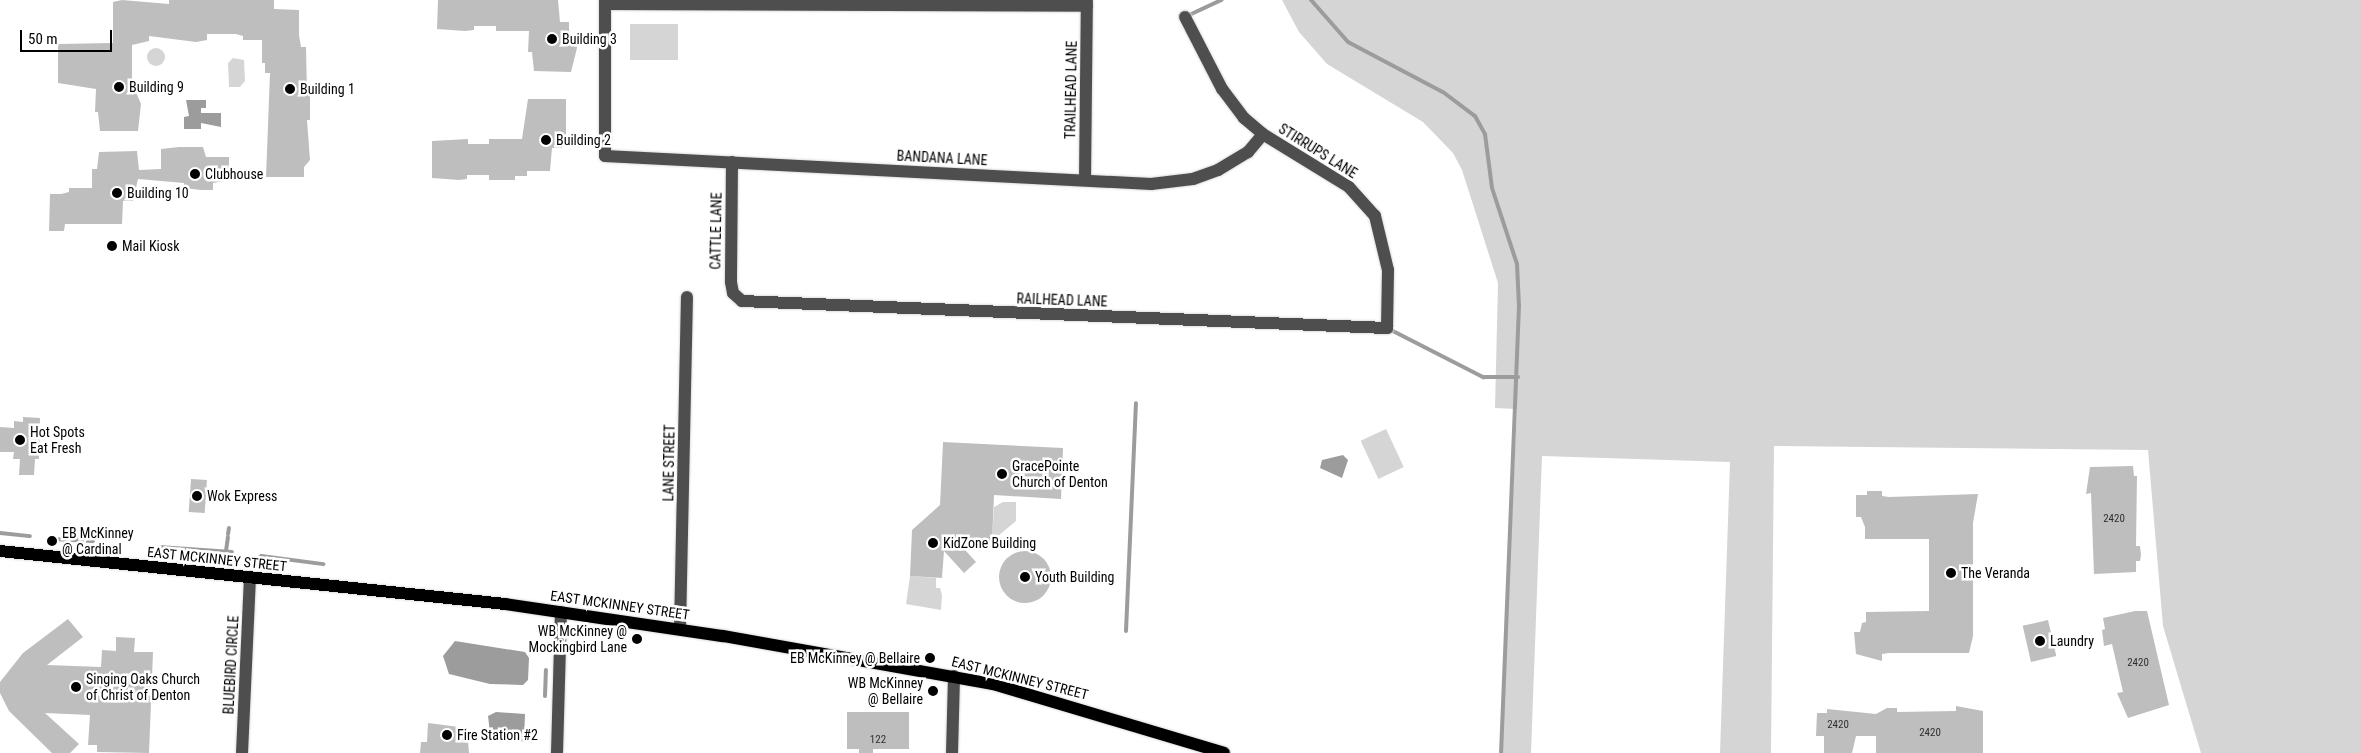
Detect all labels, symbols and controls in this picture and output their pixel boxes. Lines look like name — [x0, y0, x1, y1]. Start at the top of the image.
scale bar — [22, 20, 115, 52]
text: 50 m — [28, 30, 58, 48]
place label: Building 3 — [562, 31, 617, 47]
marker: Building 3 — [546, 33, 558, 45]
street label: TRAILHEAD LANE — [1062, 41, 1080, 139]
place label: Building 9 — [129, 79, 184, 95]
marker: Building 9 — [113, 81, 125, 93]
place label: Building 1 — [300, 81, 355, 97]
marker: Building 1 — [284, 83, 296, 95]
street label: STIRRUPS LANE — [1276, 120, 1360, 182]
place label: Building 2 — [556, 132, 611, 148]
marker: Building 2 — [540, 134, 552, 146]
street label: BANDANA LANE — [896, 147, 988, 169]
place label: Clubhouse — [205, 166, 263, 182]
marker: Clubhouse — [189, 168, 201, 180]
place label: Building 10 — [127, 185, 189, 201]
marker: Building 10 — [111, 187, 123, 199]
street label: CATTLE LANE — [707, 192, 725, 270]
place label: Mail Kiosk — [122, 238, 179, 254]
marker: Mail Kiosk — [106, 240, 118, 252]
street label: RAILHEAD LANE — [1016, 290, 1108, 310]
place label: Hot Spots Eat Fresh — [30, 424, 85, 457]
street label: LANE STREET — [660, 424, 678, 502]
marker: Hot Spots Eat Fresh — [14, 434, 26, 446]
place label: GracePointe Church of Denton — [1012, 458, 1108, 491]
marker: GracePointe Church of Denton — [996, 468, 1008, 480]
place label: Wok Express — [207, 488, 277, 504]
marker: Wok Express — [191, 490, 203, 502]
house number: 2420 — [2103, 512, 2125, 526]
place label: EB McKinney @ Cardinal — [62, 525, 134, 558]
marker: EB McKinney @ Cardinal — [46, 535, 58, 547]
place label: KidZone Building — [943, 535, 1036, 551]
marker: KidZone Building — [927, 537, 939, 549]
street label: EAST MCKINNEY STREET — [146, 543, 288, 575]
place label: The Veranda — [1961, 565, 2030, 581]
marker: The Veranda — [1945, 567, 1957, 579]
place label: Youth Building — [1035, 569, 1114, 585]
marker: Youth Building — [1019, 571, 1031, 583]
street label: EAST MCKINNEY STREET — [549, 587, 691, 623]
street label: BLUEBIRD CIRCLE — [220, 615, 242, 715]
place label: WB McKinney @ Mockingbird Lane — [529, 623, 627, 656]
marker: WB McKinney @ Mockingbird Lane — [631, 633, 643, 645]
place label: Laundry — [2050, 633, 2094, 649]
marker: Laundry — [2034, 635, 2046, 647]
place label: EB McKinney @ Bellaire — [790, 650, 920, 666]
marker: EB McKinney @ Bellaire — [924, 652, 936, 664]
street label: EAST MCKINNEY STREET — [950, 653, 1090, 703]
house number: 2420 — [2127, 656, 2149, 670]
place label: Singing Oaks Church of Christ of Denton — [86, 671, 200, 704]
place label: WB McKinney @ Bellaire — [848, 675, 923, 708]
marker: Singing Oaks Church of Christ of Denton — [70, 681, 82, 693]
marker: WB McKinney @ Bellaire — [927, 685, 939, 697]
house number: 2420 — [1827, 718, 1849, 732]
house number: 2420 — [1919, 726, 1941, 740]
place label: Fire Station #2 — [457, 727, 538, 743]
marker: Fire Station #2 — [441, 729, 453, 741]
house number: 122 — [870, 733, 886, 747]

